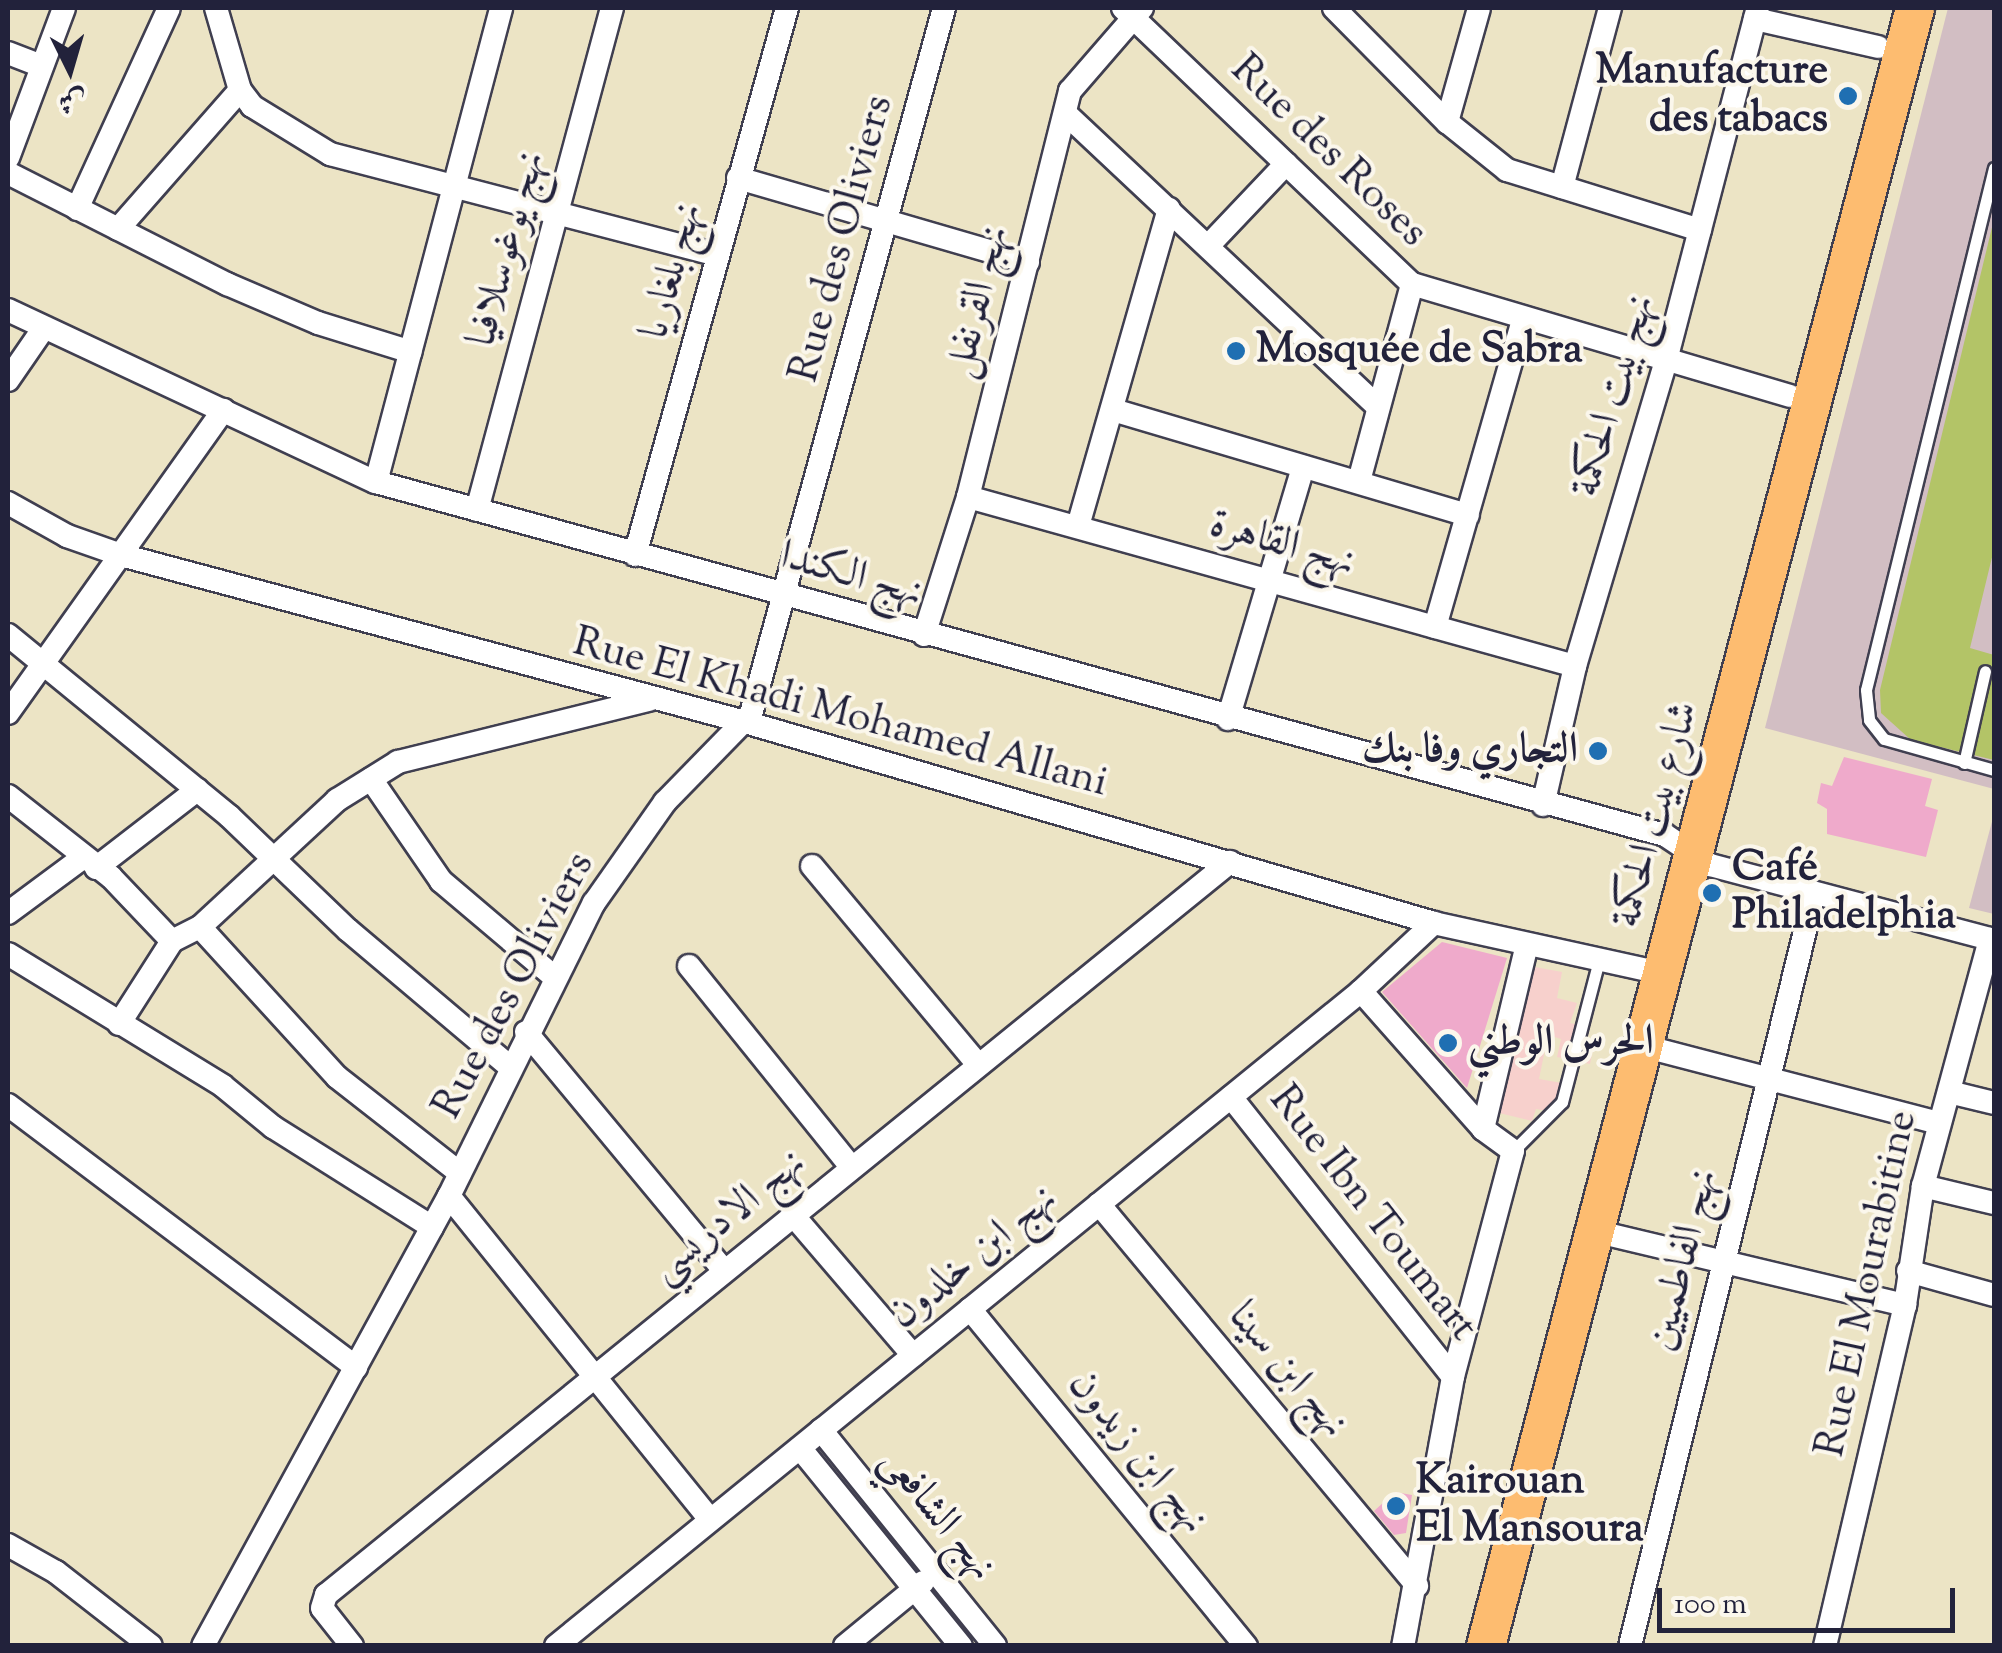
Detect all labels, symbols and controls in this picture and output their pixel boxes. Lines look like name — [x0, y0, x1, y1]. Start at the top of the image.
north arrow — [20, 20, 120, 120]
street label: Rue des Roses — [1219, 45, 1437, 259]
place label: Manufacture des tabacs — [1596, 47, 1828, 146]
text: ش — [57, 79, 88, 121]
marker: Manufacture des tabacs — [1837, 85, 1859, 107]
street label: Rue des Oliviers — [781, 90, 905, 388]
street label: نهج يوغوسلافيا — [458, 146, 558, 352]
street label: نهج بلغاريا — [631, 197, 715, 345]
street label: نهج القرنفل — [936, 220, 1022, 384]
street label: نهج بيت الحكمة — [1562, 289, 1668, 503]
place label: Mosquée de Sabra — [1256, 326, 1583, 376]
marker: Mosquée de Sabra — [1225, 340, 1247, 362]
street label: نهج القاهرة — [1203, 500, 1361, 590]
street label: نهج الكندا — [774, 532, 928, 620]
street label: Rue El Khadi Mohamed Allani — [567, 618, 1113, 810]
street label: شارع بيت الحكمة — [1603, 696, 1711, 934]
place label: التجاري وفا بنك — [1362, 726, 1578, 776]
marker: التجاري وفا بنك — [1587, 740, 1609, 762]
street label: Rue des Oliviers — [424, 844, 606, 1128]
place label: Café Philadelphia — [1732, 844, 1956, 942]
marker: Café Philadelphia — [1701, 882, 1723, 904]
place label: الحرس الوطني — [1468, 1018, 1654, 1068]
marker: الحرس الوطني — [1437, 1032, 1459, 1054]
street label: Rue Ibn Toumart — [1257, 1077, 1487, 1351]
street label: Rue El Mourabitine — [1807, 1106, 1929, 1462]
street label: نهج الادريسي — [641, 1139, 817, 1295]
street label: نهج الفاطميين — [1637, 1164, 1731, 1356]
street label: نهج ابن خلدون — [880, 1175, 1068, 1341]
street label: نهج ابن سينا — [1216, 1293, 1358, 1449]
street label: نهج ابن زيدون — [1056, 1361, 1218, 1545]
street label: نهج الشافعي — [868, 1438, 1006, 1592]
place label: Kairouan El Mansoura — [1416, 1457, 1644, 1555]
marker: Kairouan El Mansoura — [1385, 1495, 1407, 1517]
scale bar — [1662, 1568, 1960, 1630]
text: 100 m — [1674, 1584, 1747, 1627]

